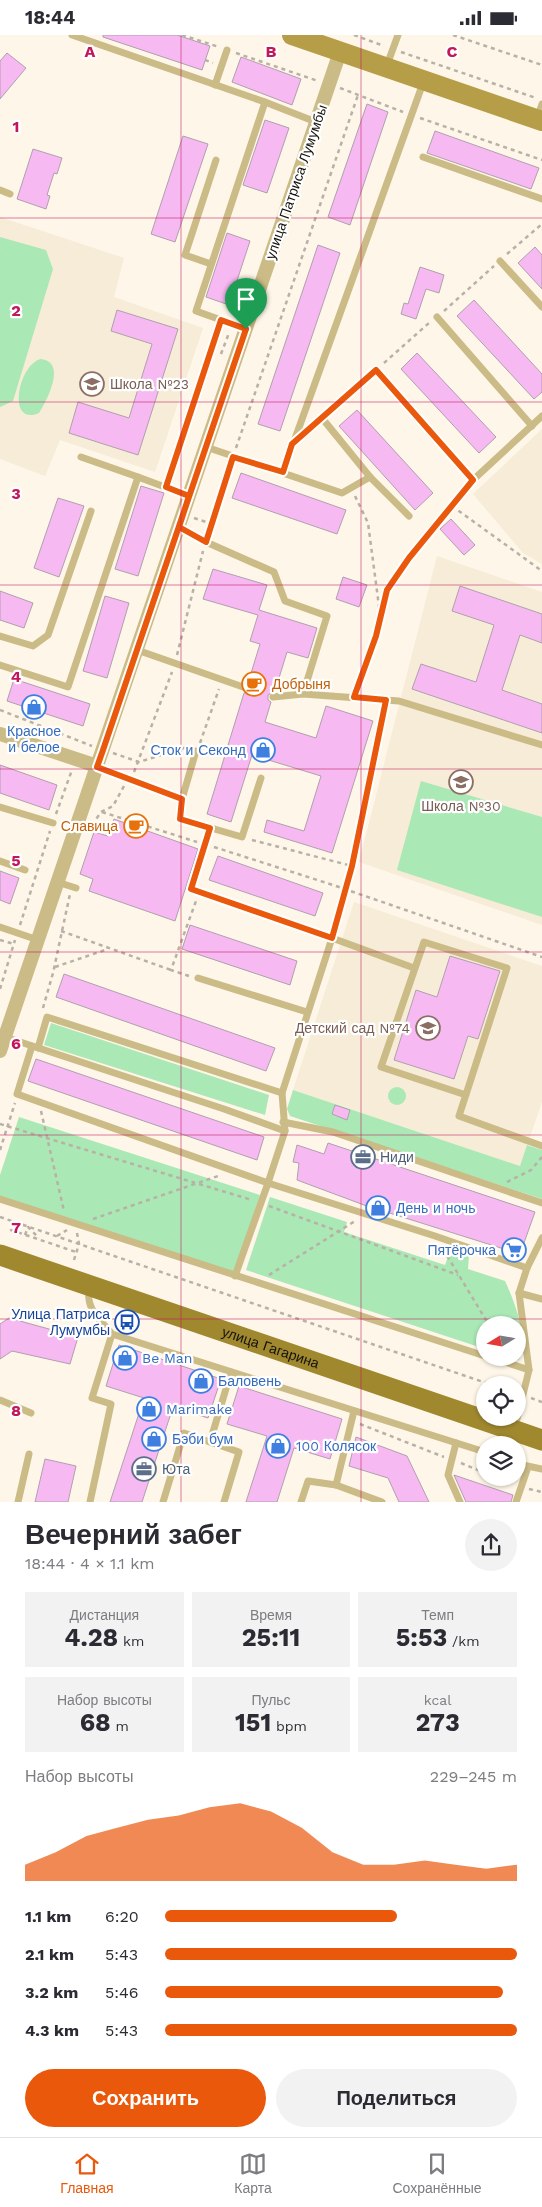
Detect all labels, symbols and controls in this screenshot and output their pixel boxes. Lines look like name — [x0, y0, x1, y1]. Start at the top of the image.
text: 18:44 — [25, 6, 75, 29]
text: A — [85, 42, 96, 61]
text: B — [266, 42, 277, 61]
text: C — [447, 42, 458, 61]
street label: улица Патриса Лумумбы — [262, 102, 330, 262]
text: 1 — [13, 117, 19, 136]
pin — [225, 278, 267, 329]
icon: arrive — [232, 285, 260, 313]
text: 2 — [11, 301, 21, 320]
school or university icon: Школа №23 — [79, 371, 105, 397]
place label: Школа №23 — [110, 376, 189, 392]
text: 3 — [11, 484, 21, 503]
text: 4 — [11, 667, 21, 686]
cafe icon: Добрыня — [241, 671, 267, 697]
place label: Добрыня — [272, 676, 331, 692]
shop icon: Красное и белое — [21, 694, 47, 720]
place label: Красное и белое — [7, 723, 61, 755]
shop icon: Сток и Секонд — [250, 737, 276, 763]
place label: Сток и Секонд — [150, 742, 246, 758]
school or university icon: Школа №30 — [448, 769, 474, 795]
place label: Школа №30 — [421, 798, 501, 814]
cafe icon: Славица — [123, 813, 149, 839]
place label: Славица — [61, 818, 118, 834]
text: 5 — [11, 851, 21, 870]
school or university icon: Детский сад №74 — [415, 1015, 441, 1041]
place label: Детский сад №74 — [295, 1020, 410, 1036]
text: 6 — [11, 1034, 21, 1053]
office icon: Ниди — [350, 1144, 376, 1170]
place label: Ниди — [380, 1149, 414, 1165]
shop icon: День и ночь — [365, 1195, 391, 1221]
place label: День и ночь — [396, 1200, 475, 1216]
text: 7 — [11, 1218, 21, 1237]
supermarket icon: Пятёрочка — [501, 1237, 527, 1263]
place label: Пятёрочка — [427, 1242, 496, 1258]
place label: Улица Патриса Лумумбы — [11, 1306, 110, 1338]
bus stop icon: Улица Патриса Лумумбы — [114, 1309, 140, 1335]
north arrow — [476, 1316, 526, 1366]
map controls — [476, 1316, 526, 1486]
street label: улица Гагарина — [220, 1323, 322, 1371]
shop icon: Be Man — [112, 1345, 138, 1371]
place label: Be Man — [142, 1350, 192, 1366]
shop icon: Баловень — [188, 1368, 214, 1394]
place label: Баловень — [218, 1373, 281, 1389]
button: locate — [476, 1376, 526, 1426]
shop icon: Marimake — [136, 1396, 162, 1422]
text: 8 — [11, 1401, 21, 1420]
place label: Marimake — [166, 1401, 232, 1417]
shop icon: Бэби бум — [141, 1426, 167, 1452]
place label: Бэби бум — [172, 1431, 233, 1447]
shop icon: 100 Колясок — [265, 1433, 291, 1459]
button: layers — [476, 1436, 526, 1486]
place label: 100 Колясок — [296, 1438, 377, 1454]
office icon: Юта — [131, 1456, 157, 1482]
place label: Юта — [162, 1461, 190, 1477]
text: Вечерний забег — [25, 1518, 242, 1551]
button: share — [465, 1519, 517, 1571]
text: 18:44 · 4 × 1.1 km — [25, 1554, 155, 1573]
text: Дистанция — [70, 1607, 139, 1623]
text: Время — [250, 1607, 292, 1623]
text: Темп — [421, 1607, 454, 1623]
text: 4.28 — [64, 1623, 118, 1652]
text: 25:11 — [242, 1623, 300, 1652]
text: 5:53 — [396, 1623, 447, 1652]
text: km — [118, 1633, 144, 1649]
text: /km — [447, 1633, 480, 1649]
text: Набор высоты — [57, 1692, 152, 1708]
text: Пульс — [251, 1692, 291, 1708]
text: kcal — [424, 1692, 452, 1708]
text: 68 — [80, 1708, 111, 1737]
text: 151 — [235, 1708, 271, 1737]
text: 273 — [415, 1708, 460, 1737]
text: m — [111, 1718, 129, 1734]
text: bpm — [271, 1718, 307, 1734]
text: Набор высоты — [25, 1767, 133, 1786]
text: 229–245 m — [430, 1767, 517, 1786]
text: 1.1 km — [25, 1907, 71, 1926]
text: 6:20 — [105, 1907, 139, 1926]
text: 2.1 km — [25, 1945, 74, 1964]
text: 5:43 — [105, 1945, 138, 1964]
text: 3.2 km — [25, 1983, 78, 2002]
text: 5:46 — [105, 1983, 139, 2002]
text: 4.3 km — [25, 2021, 79, 2040]
text: 5:43 — [105, 2021, 138, 2040]
button: Сохранить — [25, 2069, 266, 2127]
button: Поделиться — [276, 2069, 517, 2127]
tab: Главная — [60, 2150, 114, 2196]
tab: Карта — [234, 2150, 272, 2196]
tab: Сохранённые — [392, 2150, 482, 2196]

